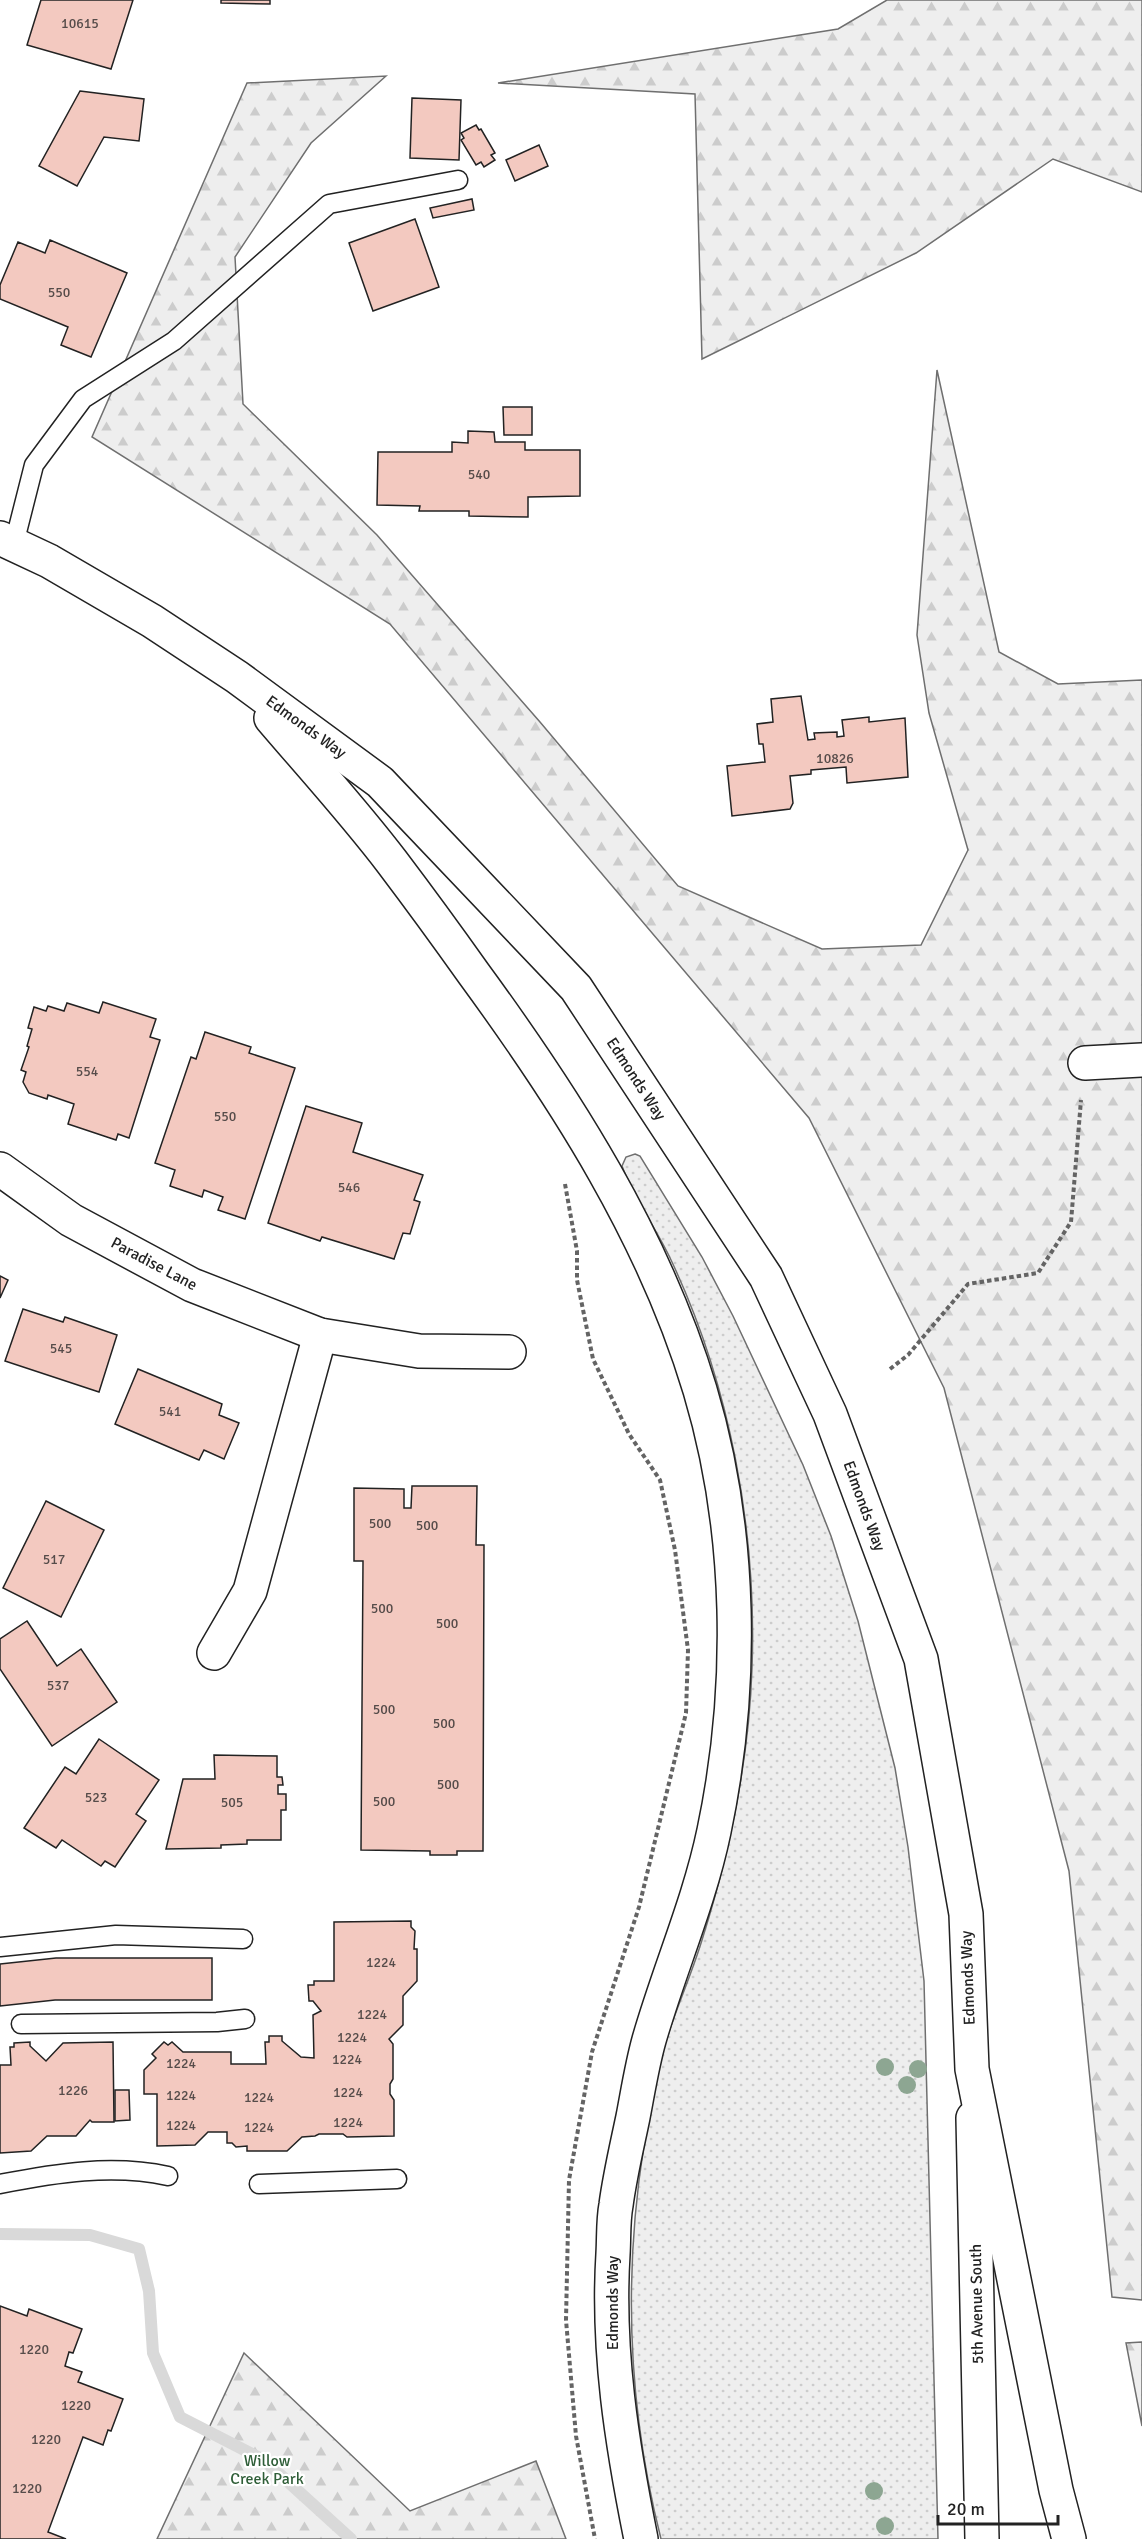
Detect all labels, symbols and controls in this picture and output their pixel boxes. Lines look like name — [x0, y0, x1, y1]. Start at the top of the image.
house number: 10615 — [61, 15, 99, 32]
house number: 550 — [48, 284, 70, 301]
house number: 540 — [468, 466, 490, 483]
street label: Edmonds Way — [262, 691, 351, 763]
house number: 10826 — [816, 750, 854, 767]
street label: Edmonds Way — [602, 1034, 670, 1125]
house number: 554 — [76, 1063, 99, 1080]
house number: 550 — [214, 1108, 236, 1125]
house number: 546 — [338, 1179, 360, 1196]
street label: Paradise Lane — [107, 1233, 201, 1295]
house number: 545 — [50, 1340, 72, 1357]
house number: 541 — [159, 1403, 181, 1420]
street label: Edmonds Way — [838, 1458, 890, 1554]
house number: 500 — [369, 1515, 391, 1532]
house number: 500 — [416, 1517, 438, 1534]
house number: 517 — [43, 1551, 65, 1568]
house number: 500 — [371, 1600, 393, 1617]
house number: 500 — [436, 1615, 458, 1632]
house number: 537 — [47, 1677, 69, 1694]
house number: 500 — [373, 1701, 395, 1718]
house number: 500 — [433, 1715, 455, 1732]
house number: 500 — [437, 1776, 459, 1793]
house number: 523 — [85, 1789, 107, 1806]
house number: 500 — [373, 1793, 395, 1810]
house number: 505 — [221, 1794, 243, 1811]
street label: Edmonds Way — [956, 1930, 980, 2026]
house number: 1224 — [366, 1954, 397, 1971]
house number: 1224 — [357, 2006, 388, 2023]
house number: 1224 — [337, 2029, 368, 2046]
house number: 1224 — [332, 2051, 363, 2068]
house number: 1224 — [166, 2055, 197, 2072]
house number: 1226 — [58, 2082, 88, 2099]
house number: 1224 — [333, 2084, 364, 2101]
house number: 1224 — [166, 2087, 197, 2104]
house number: 1224 — [244, 2089, 275, 2106]
house number: 1224 — [333, 2114, 364, 2131]
house number: 1224 — [166, 2117, 197, 2134]
house number: 1224 — [244, 2119, 275, 2136]
street label: 5th Avenue South — [966, 2244, 988, 2364]
street label: Edmonds Way — [603, 2255, 623, 2350]
house number: 1220 — [19, 2341, 49, 2358]
house number: 1220 — [61, 2397, 91, 2414]
house number: 1220 — [31, 2431, 61, 2448]
park label: Willow Creek Park — [230, 2451, 304, 2489]
house number: 1220 — [12, 2480, 42, 2497]
scale bar — [938, 2488, 1058, 2526]
text: 20 m — [947, 2498, 985, 2520]

